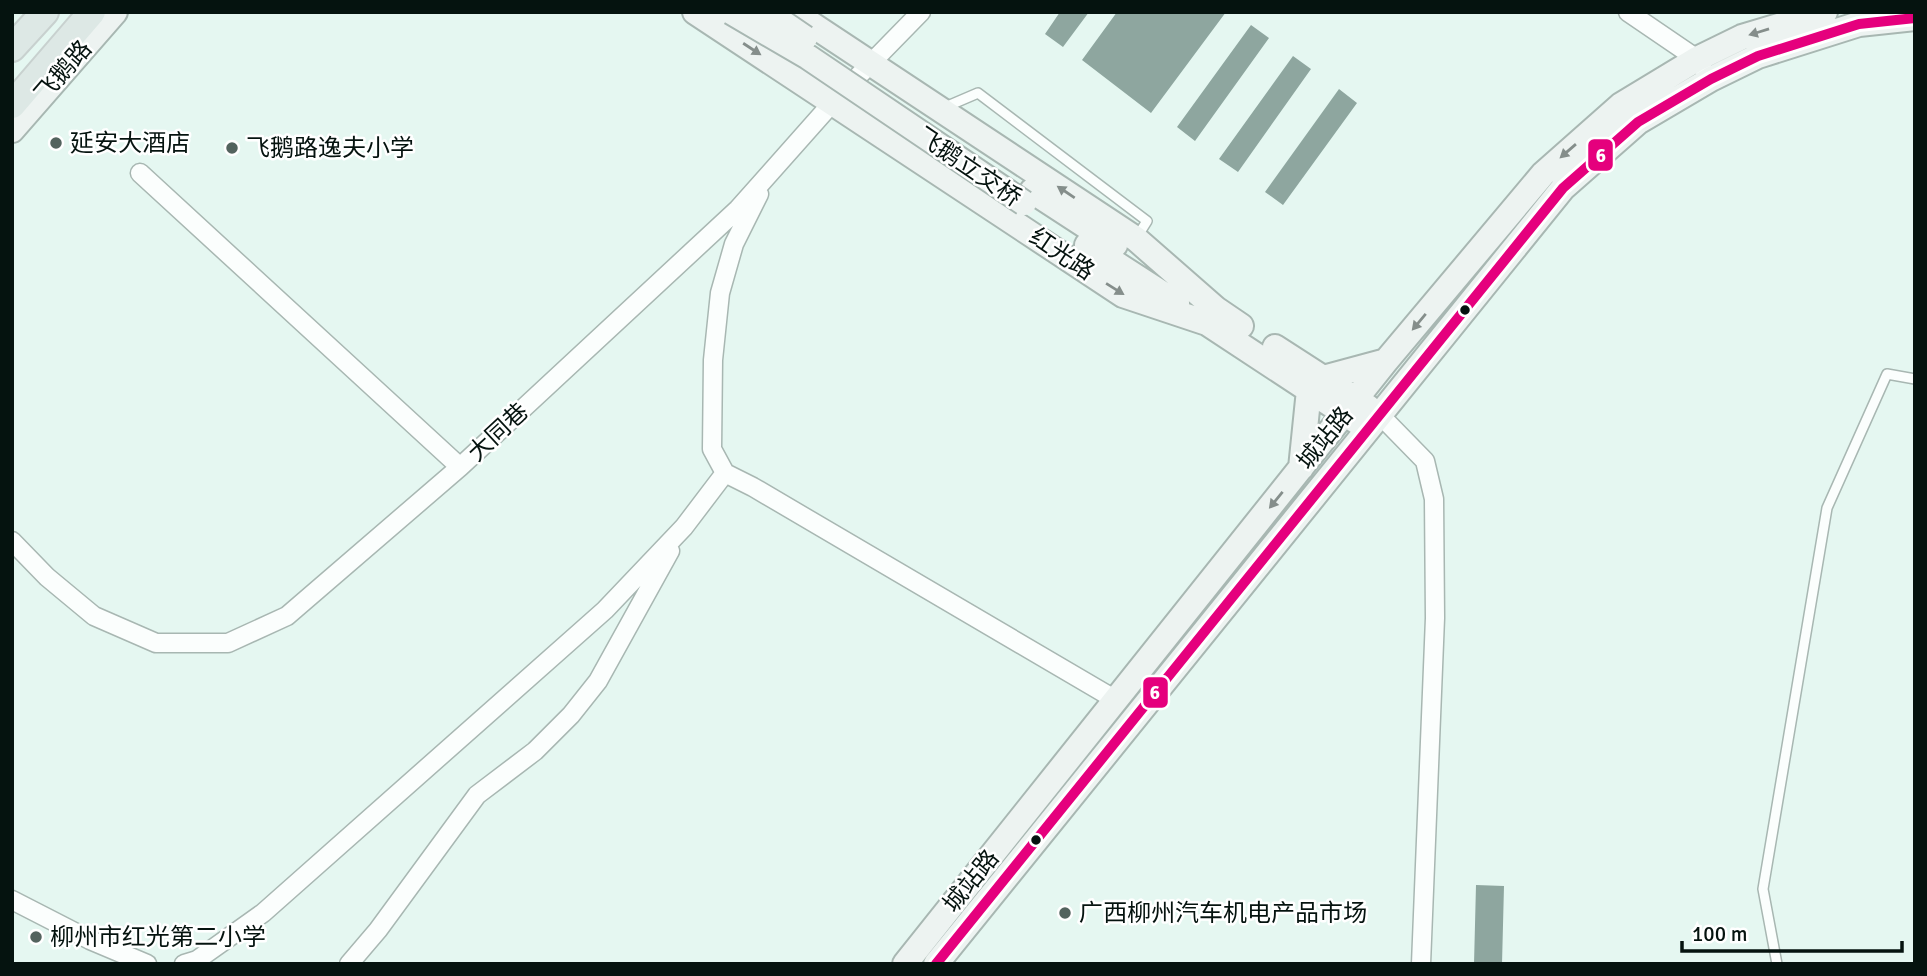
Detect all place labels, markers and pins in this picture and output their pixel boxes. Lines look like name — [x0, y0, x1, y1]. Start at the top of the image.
place label: 延安大酒店 — [70, 128, 190, 158]
place label: 飞鹅路逸夫小学 — [246, 133, 414, 163]
marker: 延安大酒店 — [48, 135, 64, 151]
marker: 飞鹅路逸夫小学 — [224, 140, 240, 156]
unlabelled marker — [1458, 303, 1472, 317]
unlabelled marker — [1029, 833, 1043, 847]
place label: 广西柳州汽车机电产品市场 — [1079, 898, 1367, 928]
marker: 广西柳州汽车机电产品市场 — [1057, 905, 1073, 921]
place label: 柳州市红光第二小学 — [50, 922, 266, 952]
marker: 柳州市红光第二小学 — [28, 929, 44, 945]

